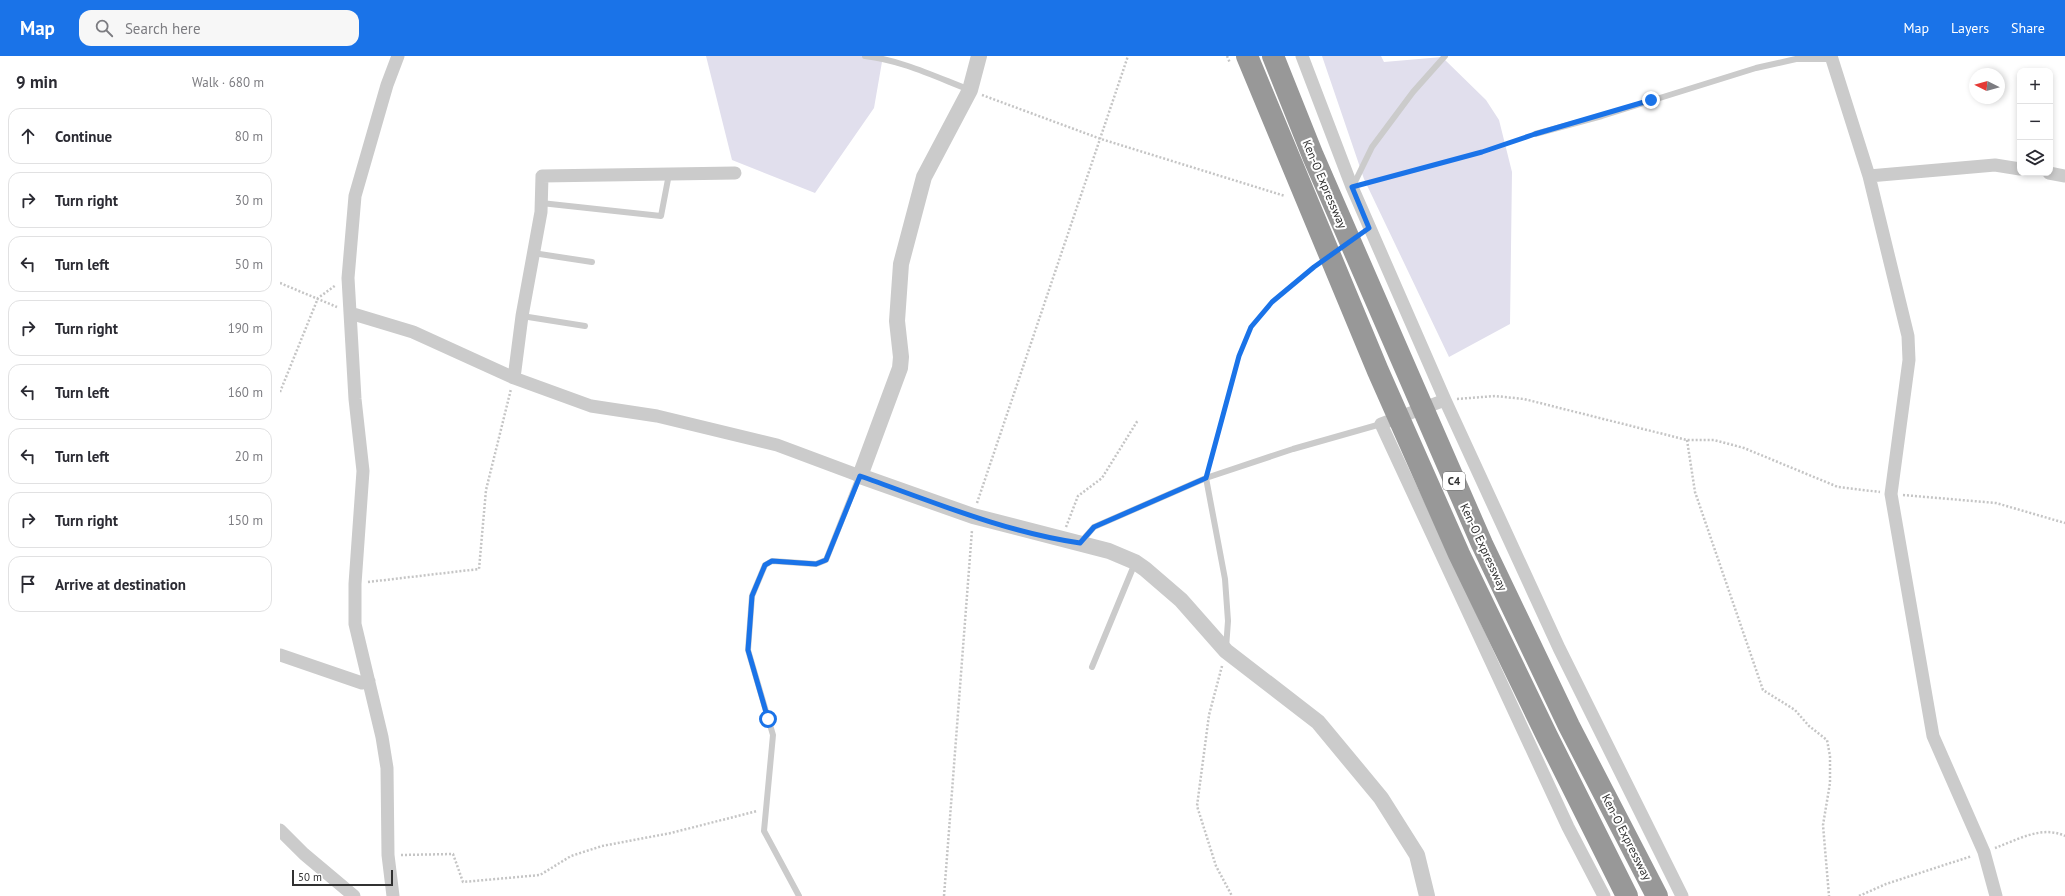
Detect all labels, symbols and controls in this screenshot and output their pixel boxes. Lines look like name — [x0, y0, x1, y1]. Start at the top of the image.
search box — [79, 10, 359, 46]
text: Map — [20, 16, 55, 40]
icon: search — [93, 17, 115, 39]
text: Search here — [125, 19, 201, 38]
text: Map — [1903, 19, 1929, 37]
text: Layers — [1951, 19, 1989, 37]
text: Share — [2011, 19, 2045, 37]
north arrow — [1969, 68, 2005, 104]
map controls — [2017, 68, 2053, 176]
button: + — [2017, 68, 2053, 104]
text: 9 min — [16, 71, 57, 93]
text: Walk · 680 m — [192, 74, 264, 91]
route end — [1642, 91, 1660, 109]
button: − — [2017, 104, 2053, 140]
icon: ahead — [17, 125, 39, 147]
text: Continue — [55, 127, 112, 146]
text: 80 m — [235, 128, 263, 145]
street label: Ken-O Expressway — [1300, 137, 1351, 231]
button: layers — [2017, 140, 2053, 176]
icon: right — [17, 189, 39, 211]
text: Turn right — [55, 191, 118, 210]
text: 30 m — [235, 192, 263, 209]
icon: left — [17, 253, 39, 275]
text: Turn left — [55, 255, 109, 274]
text: 50 m — [235, 256, 263, 273]
icon: right — [17, 317, 39, 339]
text: Turn right — [55, 319, 118, 338]
text: 190 m — [228, 320, 263, 337]
icon: left — [17, 381, 39, 403]
text: Turn left — [55, 383, 109, 402]
text: 160 m — [228, 384, 263, 401]
icon: left — [17, 445, 39, 467]
text: Turn left — [55, 447, 109, 466]
text: 20 m — [235, 448, 263, 465]
road number: C4 — [1443, 472, 1465, 490]
street label: Ken-O Expressway — [1457, 501, 1511, 594]
icon: right — [17, 509, 39, 531]
text: Turn right — [55, 511, 118, 530]
text: 150 m — [228, 512, 263, 529]
icon: arrive — [17, 573, 39, 595]
text: Arrive at destination — [55, 575, 186, 594]
route start — [759, 710, 777, 728]
street label: Ken-O Expressway — [1599, 791, 1655, 883]
scale bar — [292, 868, 393, 887]
text: 50 m — [298, 870, 322, 884]

